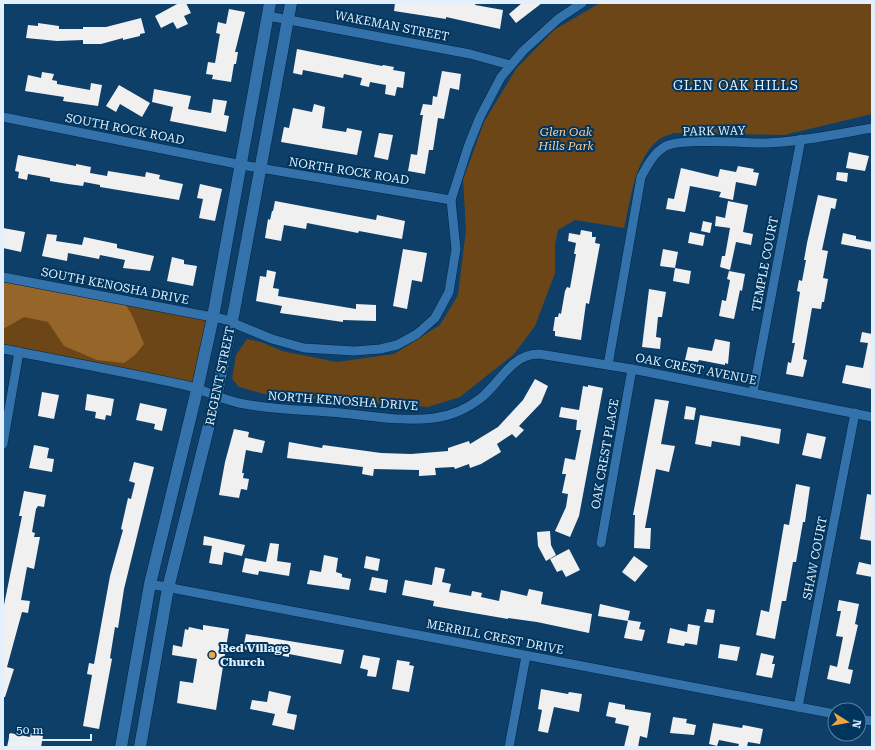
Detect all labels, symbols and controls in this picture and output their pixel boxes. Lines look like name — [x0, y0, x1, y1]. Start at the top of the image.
street label: WAKEMAN STREET — [334, 8, 450, 44]
district label: GLEN OAK HILLS — [673, 78, 799, 93]
street label: SOUTH ROCK ROAD — [64, 111, 186, 147]
street label: PARK WAY — [682, 123, 747, 139]
park label: Glen Oak Hills Park — [537, 125, 594, 153]
street label: NORTH ROCK ROAD — [288, 155, 410, 187]
street label: TEMPLE COURT — [749, 215, 781, 313]
street label: SOUTH KENOSHA DRIVE — [40, 265, 190, 307]
street label: REGENT STREET — [203, 325, 237, 427]
street label: OAK CREST AVENUE — [634, 350, 758, 388]
street label: NORTH KENOSHA DRIVE — [267, 389, 419, 413]
street label: OAK CREST PLACE — [588, 398, 622, 510]
street label: SHAW COURT — [800, 515, 830, 601]
street label: MERRILL CREST DRIVE — [425, 617, 565, 657]
place label: Red Village Church — [220, 641, 289, 669]
marker: Red Village Church — [207, 650, 217, 660]
north arrow — [827, 702, 867, 742]
scale bar — [10, 716, 91, 742]
text: N — [849, 718, 864, 730]
text: 50 m — [16, 723, 43, 737]

